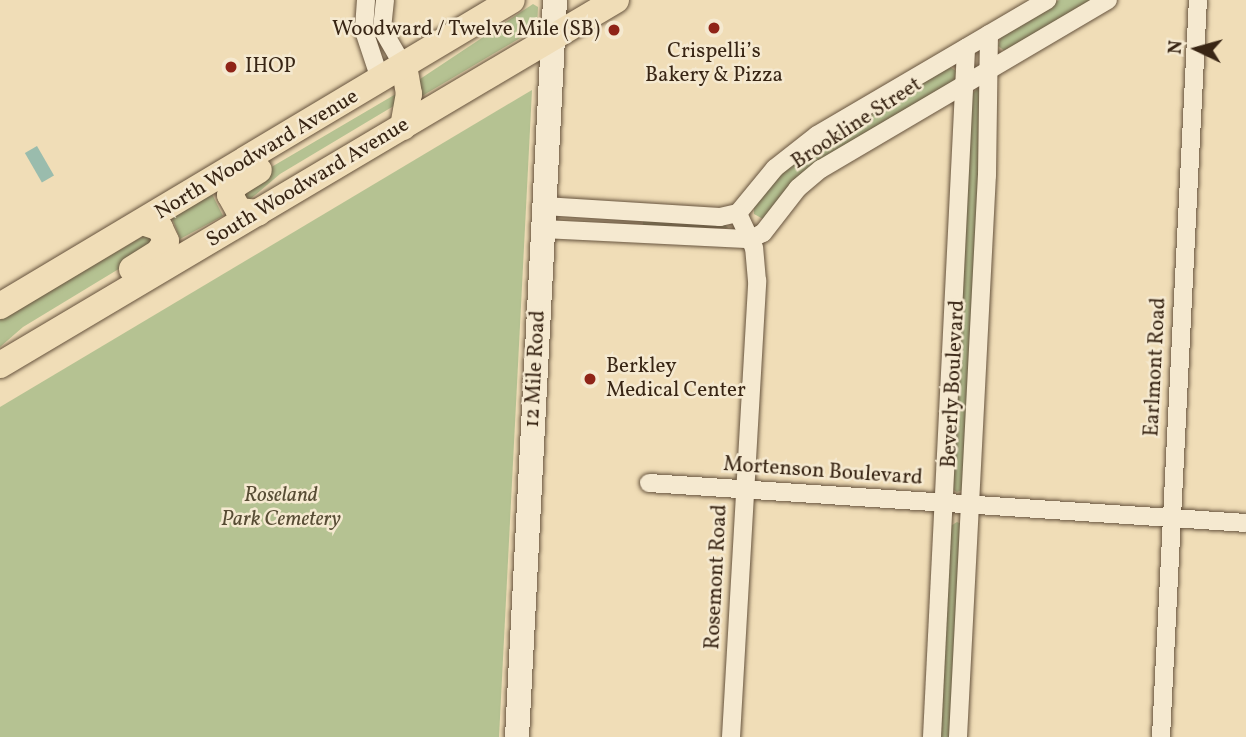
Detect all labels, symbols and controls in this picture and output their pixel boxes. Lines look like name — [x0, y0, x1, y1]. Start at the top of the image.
north arrow — [1162, 14, 1232, 84]
place label: Woodward / Twelve Mile (SB) — [331, 17, 600, 43]
marker: Crispelli’s Bakery & Pizza — [706, 20, 722, 36]
marker: Woodward / Twelve Mile (SB) — [606, 22, 622, 38]
place label: Crispelli’s Bakery & Pizza — [645, 39, 783, 89]
text: N — [1163, 39, 1190, 55]
place label: IHOP — [245, 54, 296, 80]
marker: IHOP — [223, 59, 239, 75]
street label: Brookline Street — [787, 73, 927, 175]
street label: North Woodward Avenue — [150, 84, 364, 226]
street label: South Woodward Avenue — [202, 112, 414, 254]
street label: Earlmont Road — [1140, 297, 1172, 437]
street label: Beverly Boulevard — [937, 299, 971, 469]
street label: 12 Mile Road — [520, 310, 552, 428]
place label: Berkley Medical Center — [606, 354, 746, 404]
marker: Berkley Medical Center — [580, 369, 600, 389]
street label: Mortenson Boulevard — [722, 452, 924, 492]
park label: Roseland Park Cemetery — [221, 483, 341, 533]
street label: Rosemont Road — [701, 504, 733, 650]

